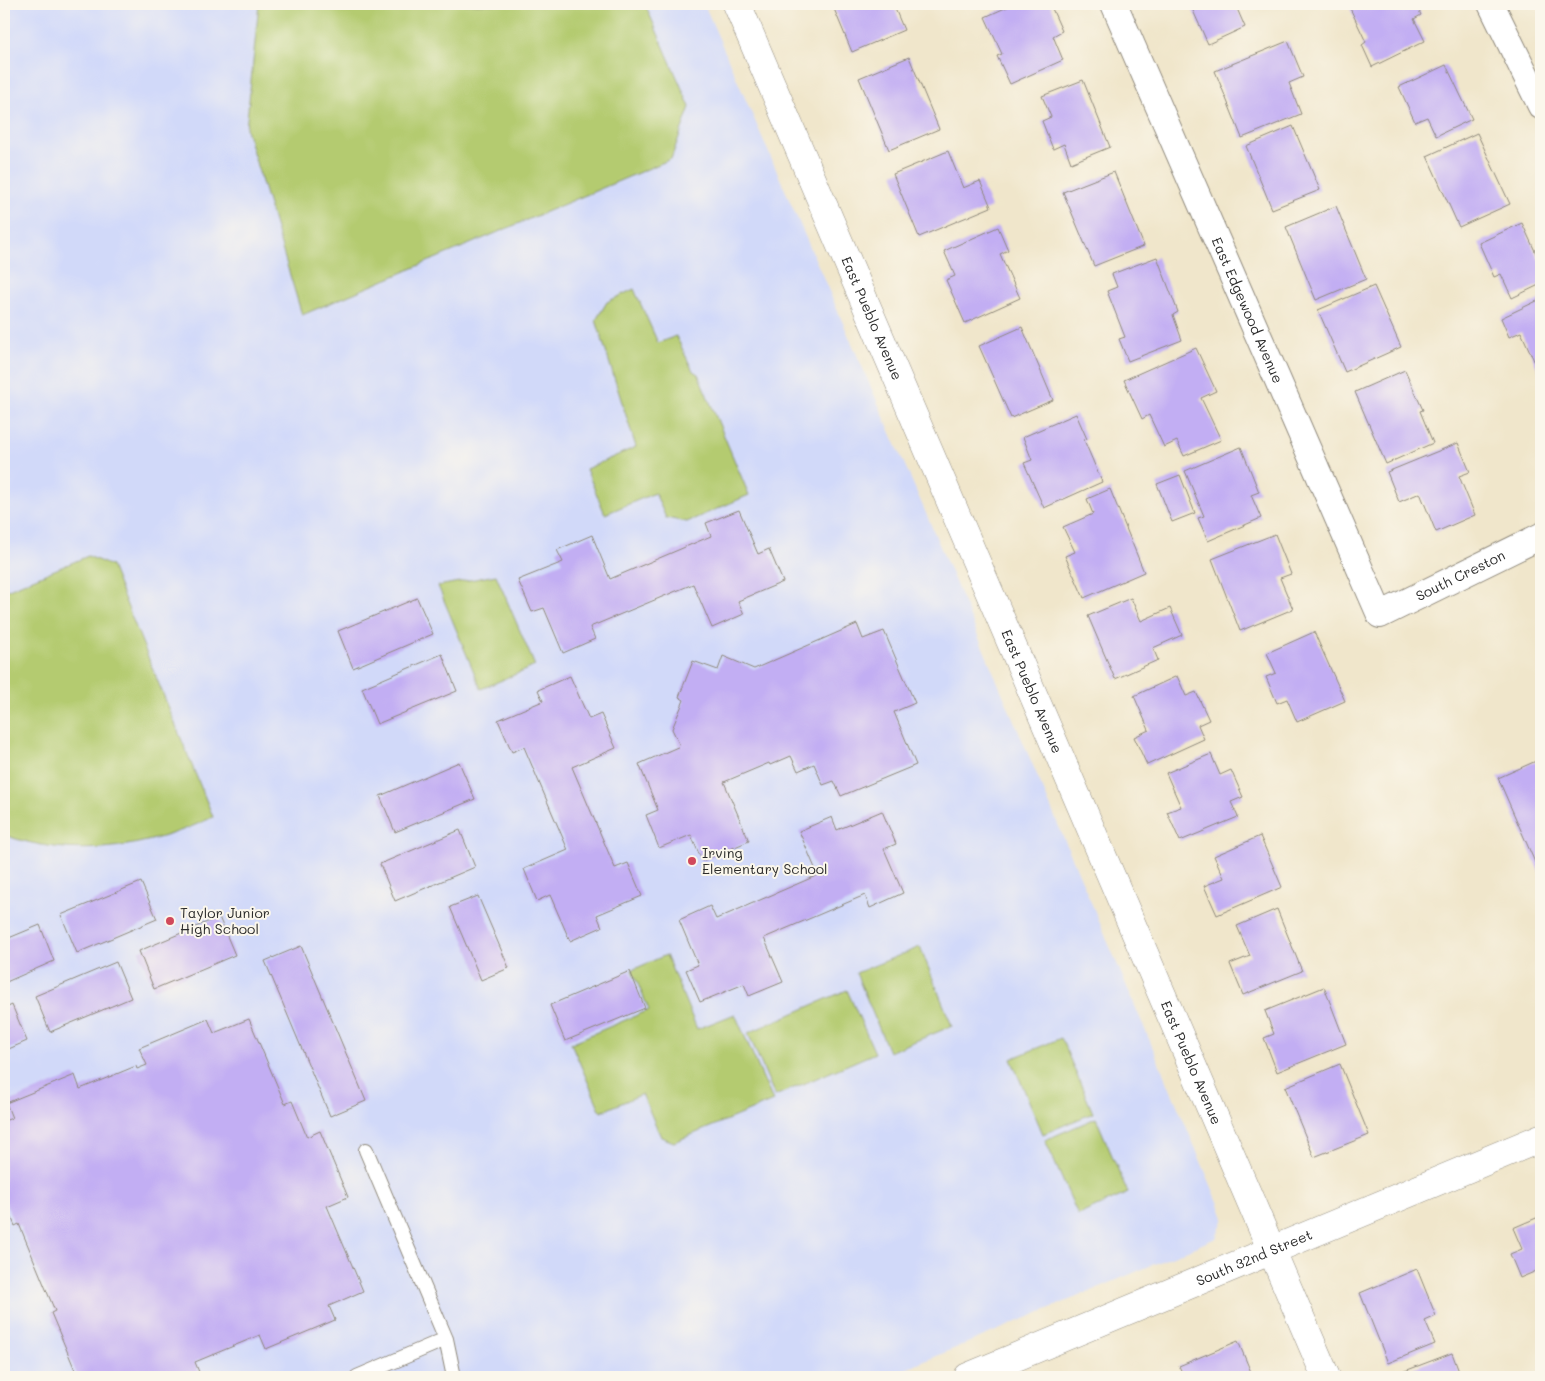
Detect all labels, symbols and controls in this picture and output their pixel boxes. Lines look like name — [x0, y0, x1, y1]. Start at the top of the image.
street label: East Edgewood Avenue — [1208, 234, 1288, 386]
street label: East Pueblo Avenue — [837, 253, 907, 383]
street label: South Creston — [1412, 545, 1508, 605]
street label: East Pueblo Avenue — [997, 626, 1067, 756]
place label: Irving Elementary School — [702, 843, 828, 878]
marker: Irving Elementary School — [686, 855, 698, 867]
place label: Taylor Junior High School — [180, 903, 270, 938]
marker: Taylor Junior High School — [164, 915, 176, 927]
street label: East Pueblo Avenue — [1157, 998, 1227, 1127]
street label: South 32nd Street — [1193, 1225, 1315, 1290]

